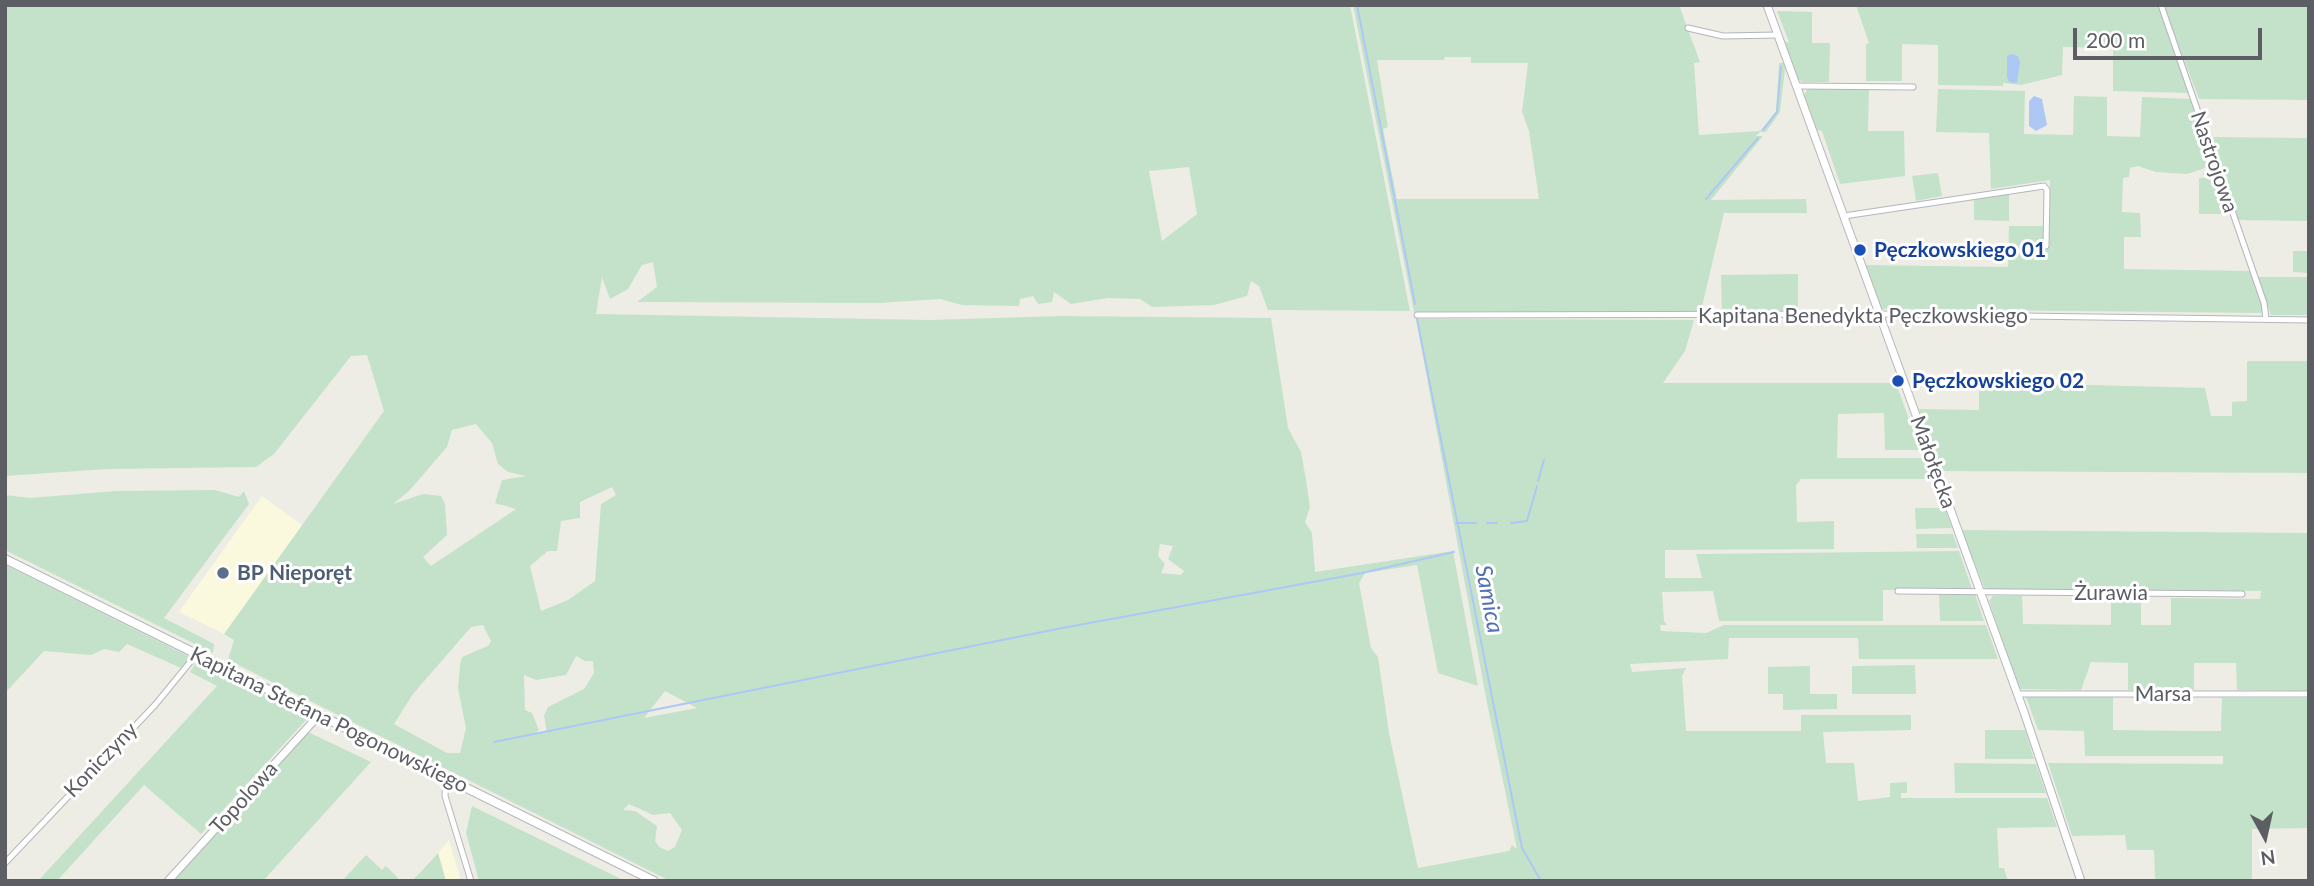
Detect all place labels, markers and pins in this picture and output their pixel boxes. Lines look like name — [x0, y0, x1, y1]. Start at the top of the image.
place label: Pęczkowskiego 01 — [1874, 237, 2046, 263]
marker: Pęczkowskiego 01 — [1852, 242, 1868, 258]
place label: Pęczkowskiego 02 — [1912, 368, 2084, 394]
marker: Pęczkowskiego 02 — [1890, 373, 1906, 389]
place label: BP Nieporęt — [237, 560, 352, 586]
marker: BP Nieporęt — [215, 565, 231, 581]

